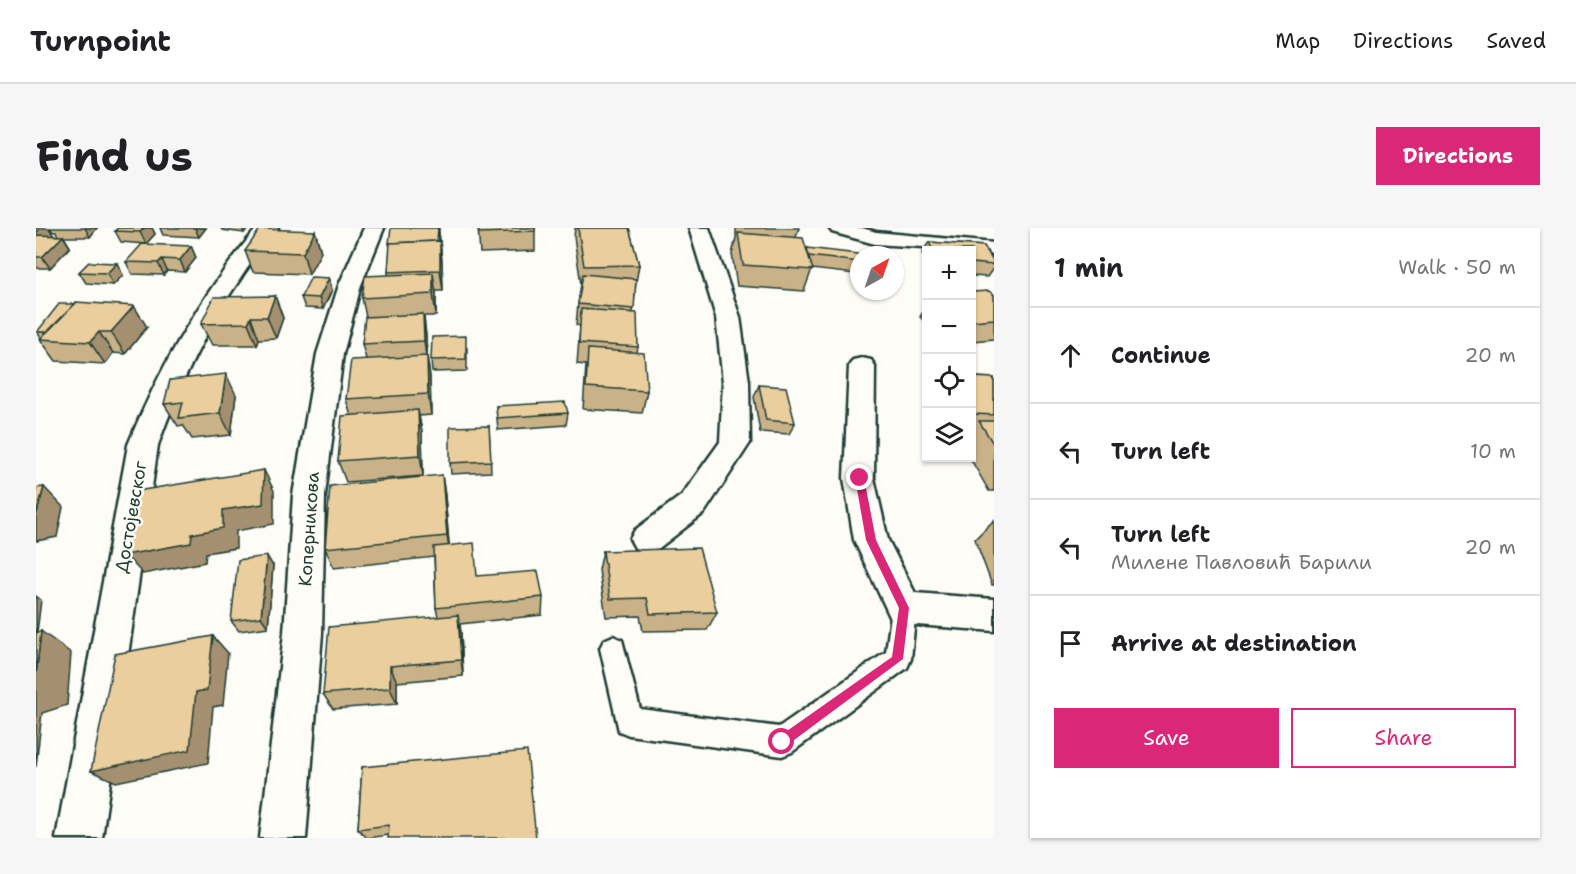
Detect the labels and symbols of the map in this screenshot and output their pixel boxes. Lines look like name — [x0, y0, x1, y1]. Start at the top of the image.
north arrow — [850, 246, 904, 300]
street label: Достојевског — [109, 459, 153, 575]
route end — [846, 464, 872, 490]
street label: Коперникова — [293, 471, 325, 587]
route start — [768, 728, 794, 754]

